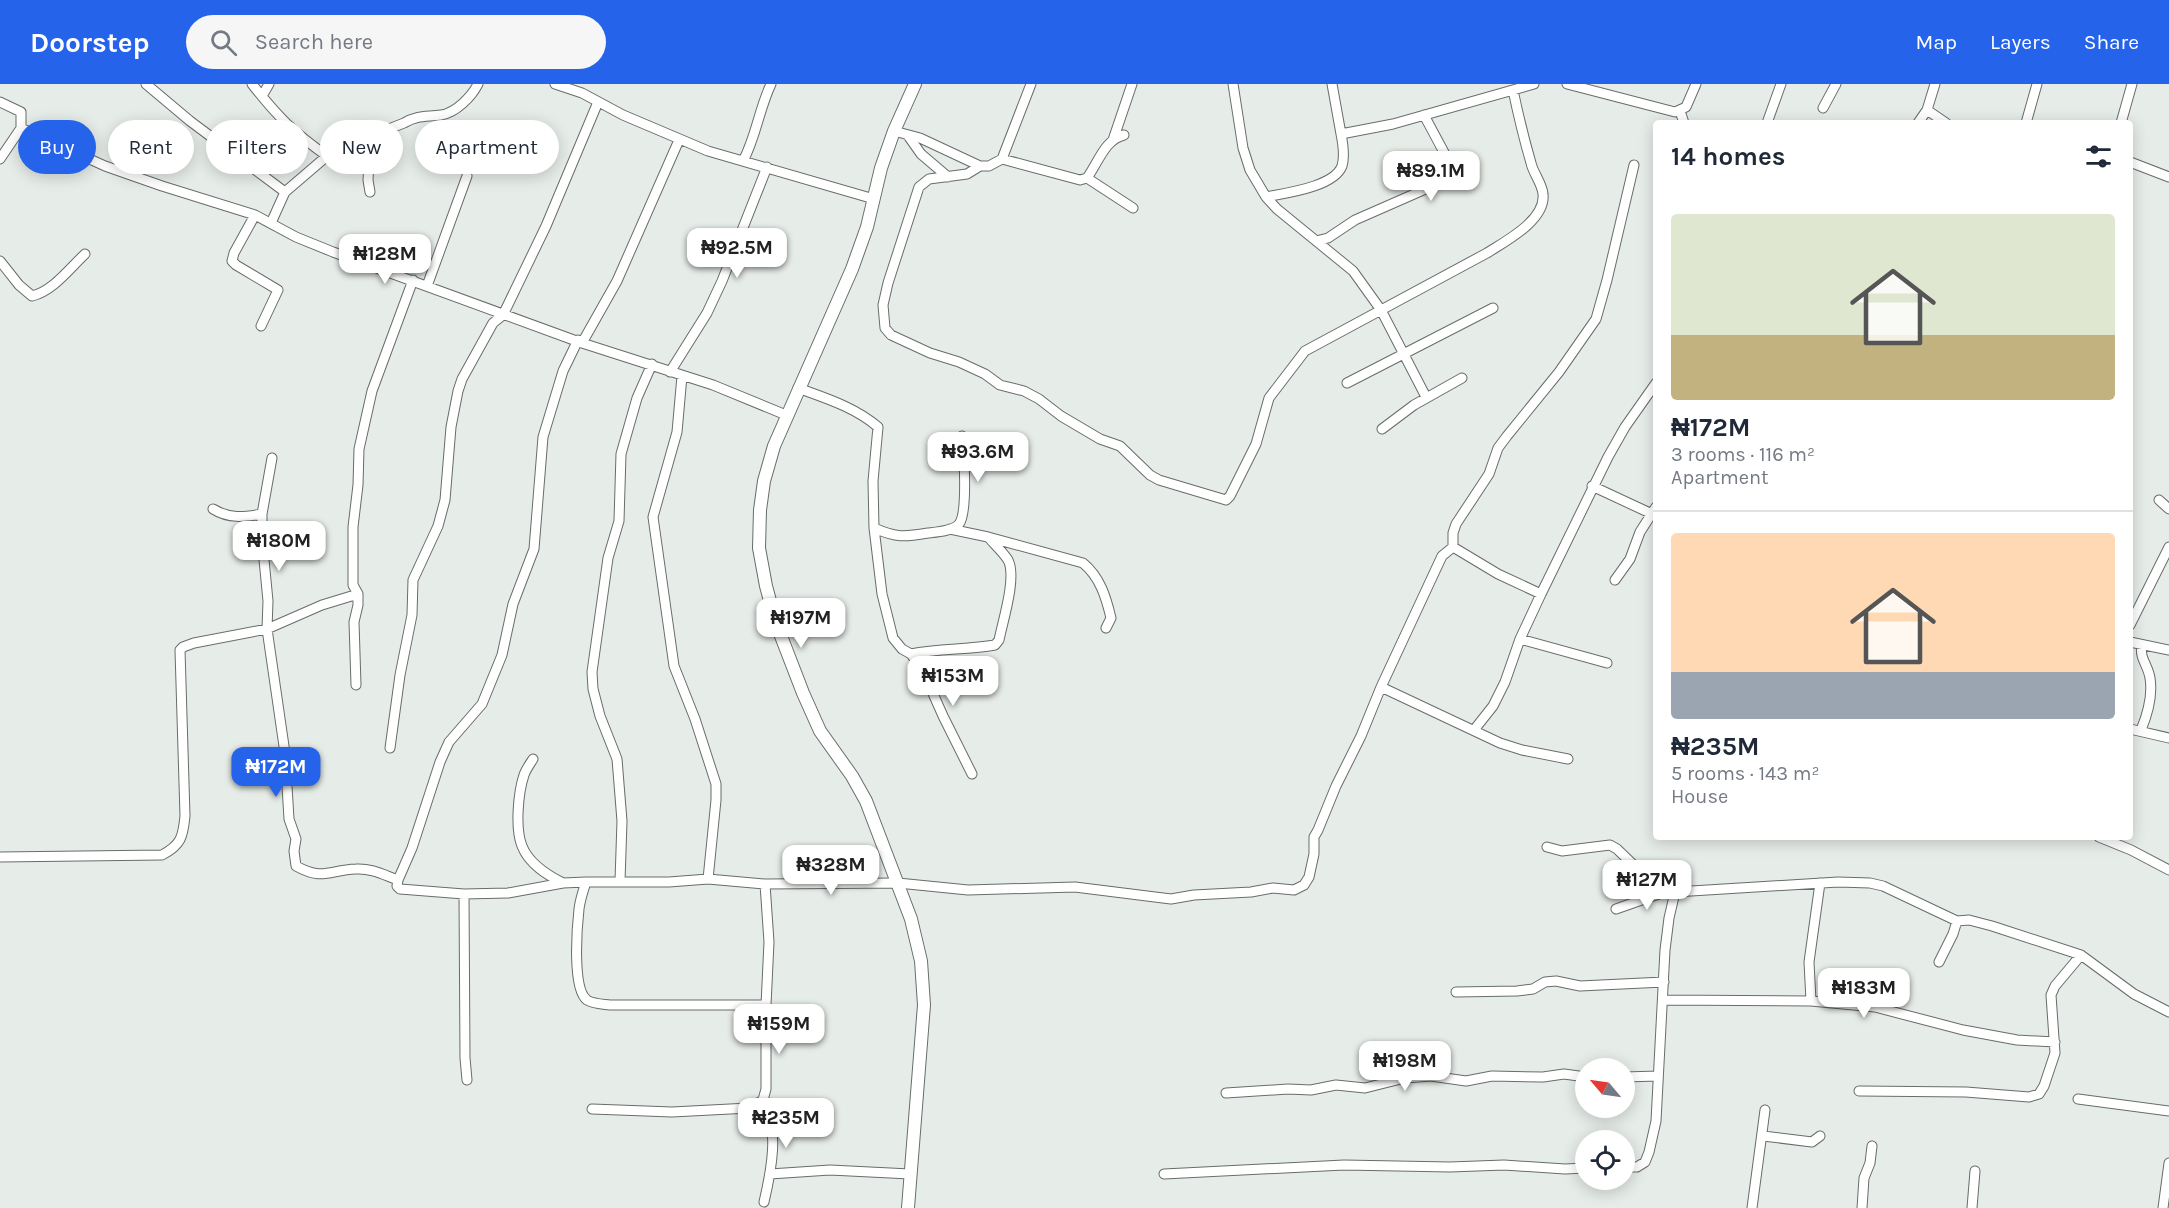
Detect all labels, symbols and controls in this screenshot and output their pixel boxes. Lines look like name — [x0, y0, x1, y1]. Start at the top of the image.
search box — [186, 15, 606, 69]
text: Doorstep — [30, 26, 150, 59]
icon: search — [207, 26, 240, 59]
text: Search here — [255, 29, 373, 55]
text: Map — [1915, 30, 1957, 54]
text: Layers — [1990, 30, 2051, 54]
text: Share — [2084, 30, 2139, 54]
chip: Buy — [18, 120, 96, 174]
chip: Rent — [108, 120, 194, 174]
chip: Filters — [206, 120, 308, 174]
chip: New — [320, 120, 403, 174]
chip: Apartment — [415, 120, 559, 174]
icon: filters — [2082, 140, 2115, 173]
text: 14 homes — [1671, 141, 1785, 172]
pin: ₦89.1M — [1382, 151, 1480, 202]
text: ₦89.1M — [1397, 159, 1465, 182]
pin: ₦92.5M — [688, 228, 786, 279]
pin: ₦128M — [343, 234, 427, 285]
text: ₦92.5M — [701, 236, 773, 259]
text: ₦128M — [353, 242, 417, 265]
icon: home — [1839, 253, 1947, 361]
text: ₦172M — [1671, 412, 1750, 443]
pin: ₦93.6M — [929, 432, 1027, 483]
text: ₦93.6M — [941, 440, 1015, 463]
text: 3 rooms · 116 m² — [1671, 443, 1815, 466]
text: Apartment — [1671, 466, 1769, 489]
pin: ₦180M — [237, 521, 321, 572]
text: ₦180M — [247, 529, 311, 552]
icon: home — [1839, 572, 1947, 680]
pin: ₦197M — [759, 598, 843, 649]
text: ₦197M — [770, 606, 832, 629]
pin: ₦153M — [911, 656, 995, 707]
text: ₦153M — [921, 664, 985, 687]
text: ₦235M — [1671, 731, 1760, 762]
pin: ₦172M — [234, 747, 318, 798]
text: ₦172M — [245, 755, 307, 778]
text: 5 rooms · 143 m² — [1671, 762, 1820, 785]
text: House — [1671, 785, 1728, 808]
pin: ₦328M — [789, 845, 873, 896]
text: ₦328M — [796, 853, 866, 876]
pin: ₦127M — [1605, 860, 1689, 911]
text: ₦127M — [1616, 868, 1678, 891]
pin: ₦183M — [1822, 968, 1906, 1019]
text: ₦183M — [1832, 976, 1896, 999]
pin: ₦159M — [737, 1004, 821, 1055]
text: ₦159M — [748, 1012, 810, 1035]
pin: ₦198M — [1363, 1041, 1447, 1092]
text: ₦198M — [1373, 1049, 1437, 1072]
north arrow — [1575, 1058, 1635, 1118]
map controls — [1575, 1058, 1635, 1190]
pin: ₦235M — [744, 1098, 828, 1149]
text: ₦235M — [752, 1106, 820, 1129]
button: locate — [1575, 1130, 1635, 1190]

